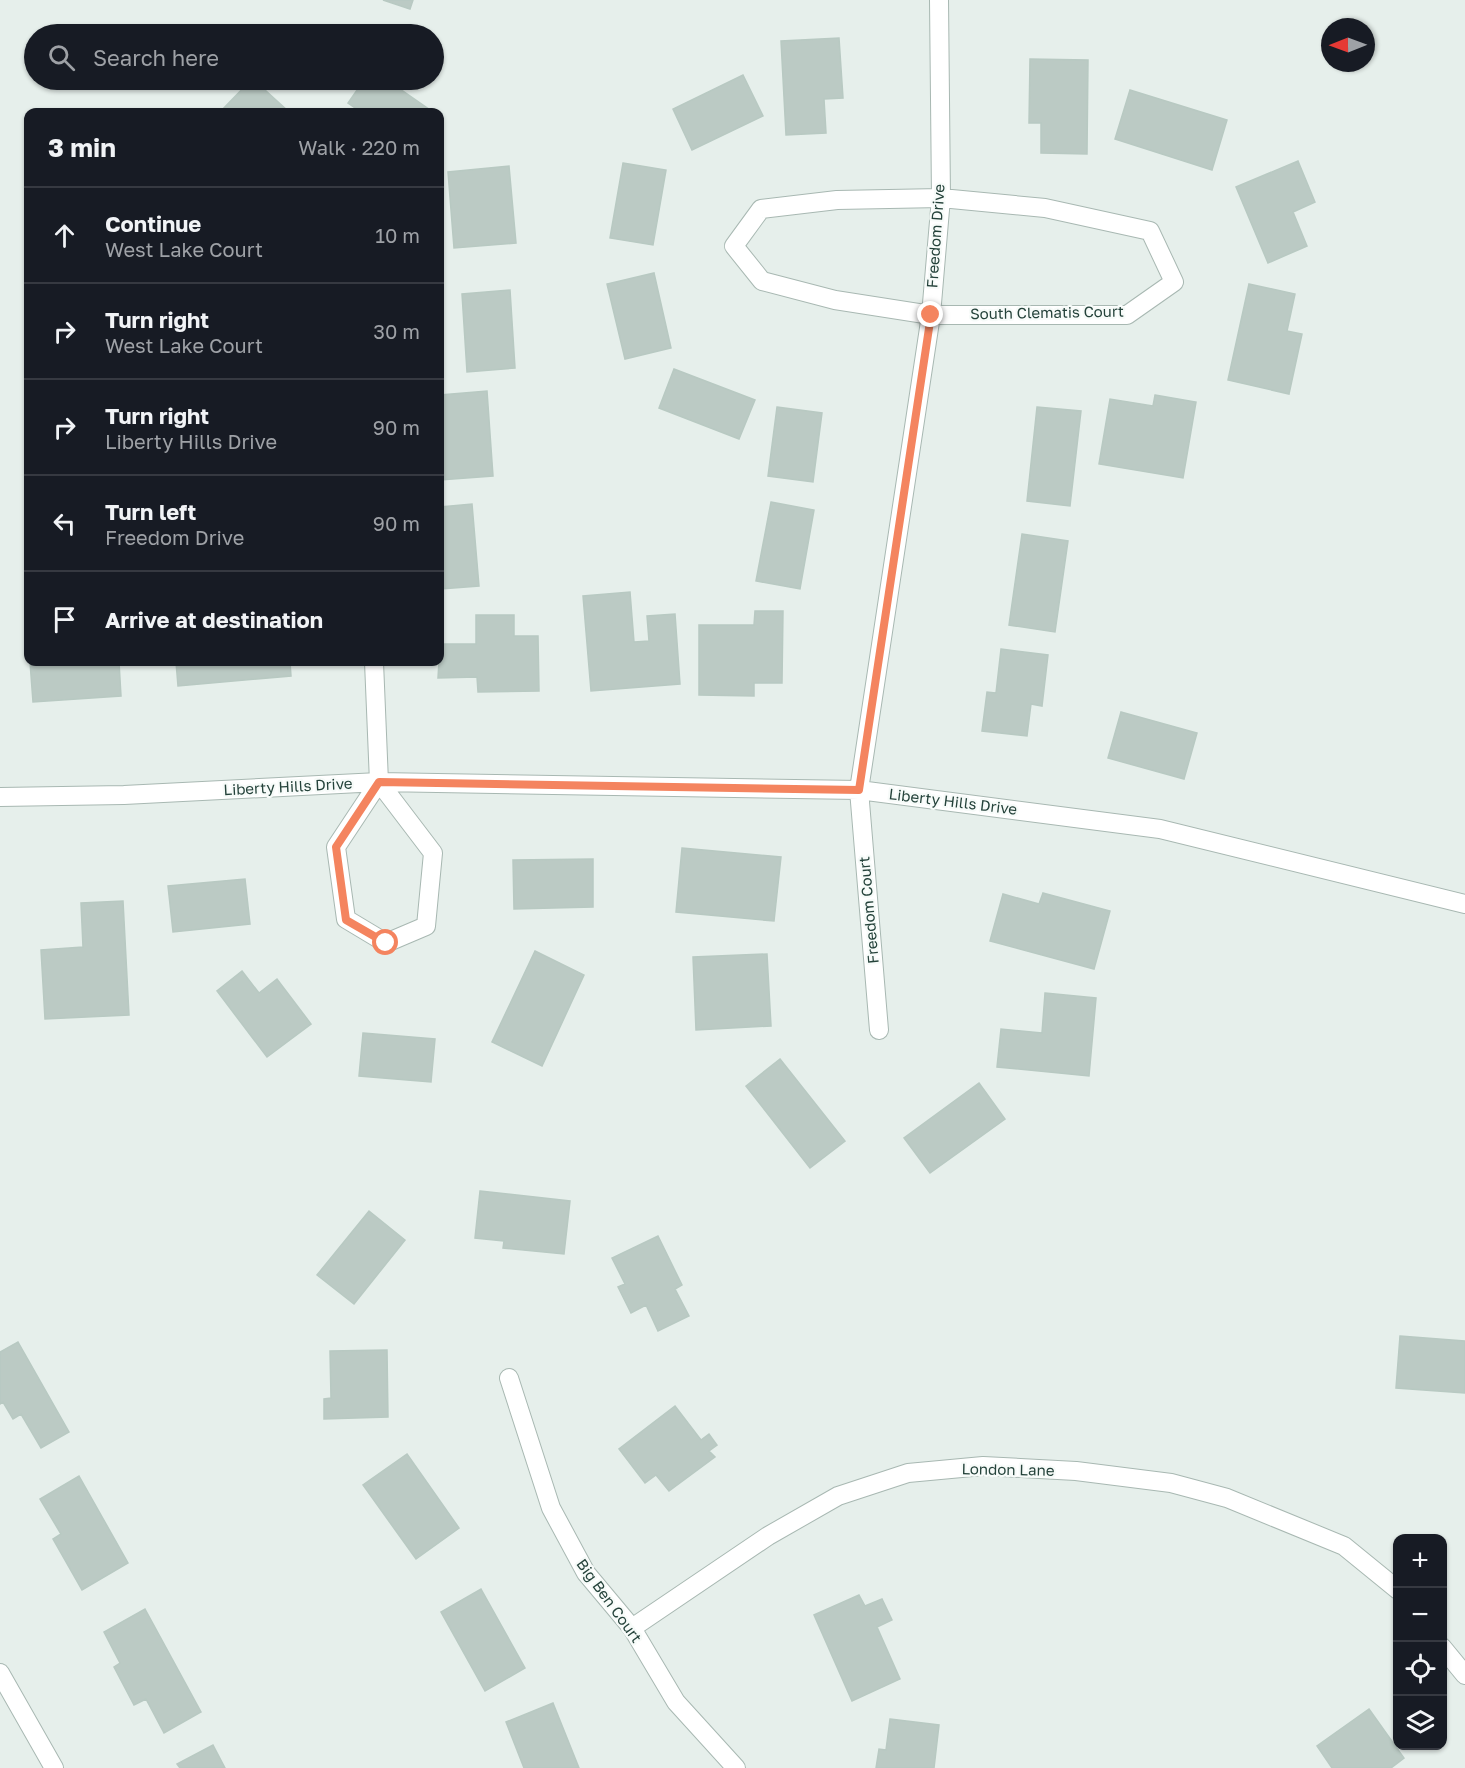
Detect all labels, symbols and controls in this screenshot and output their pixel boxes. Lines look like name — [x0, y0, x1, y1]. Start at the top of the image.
north arrow — [1321, 18, 1375, 72]
search box — [24, 24, 444, 90]
icon: search — [45, 41, 78, 74]
text: Search here — [93, 44, 219, 71]
text: 3 min — [48, 132, 116, 163]
text: Walk · 220 m — [298, 135, 420, 159]
street label: Freedom Drive — [922, 183, 948, 289]
text: Continue — [105, 210, 201, 237]
icon: ahead — [48, 219, 81, 252]
text: 10 m — [375, 223, 420, 247]
text: West Lake Court — [105, 237, 263, 261]
route end — [917, 301, 943, 327]
street label: South Clematis Court — [970, 302, 1124, 322]
text: Turn right — [105, 306, 209, 333]
icon: right — [48, 315, 81, 348]
text: 30 m — [373, 319, 420, 343]
text: West Lake Court — [105, 333, 263, 357]
text: Turn right — [105, 402, 209, 429]
icon: right — [48, 411, 81, 444]
text: 90 m — [373, 415, 420, 439]
text: Liberty Hills Drive — [105, 429, 277, 453]
text: Turn left — [105, 498, 196, 525]
icon: left — [48, 507, 81, 540]
text: 90 m — [373, 511, 420, 535]
text: Freedom Drive — [105, 525, 244, 549]
icon: arrive — [48, 603, 81, 636]
text: Arrive at destination — [105, 606, 323, 633]
street label: Liberty Hills Drive — [223, 774, 353, 798]
street label: Liberty Hills Drive — [888, 784, 1019, 818]
street label: Freedom Court — [854, 856, 882, 965]
route start — [372, 929, 398, 955]
street label: London Lane — [961, 1459, 1055, 1479]
map controls — [1393, 1534, 1447, 1750]
button: + — [1393, 1534, 1447, 1588]
street label: Big Ben Court — [573, 1555, 646, 1646]
button: − — [1393, 1588, 1447, 1642]
button: locate — [1393, 1642, 1447, 1696]
button: layers — [1393, 1696, 1447, 1750]

